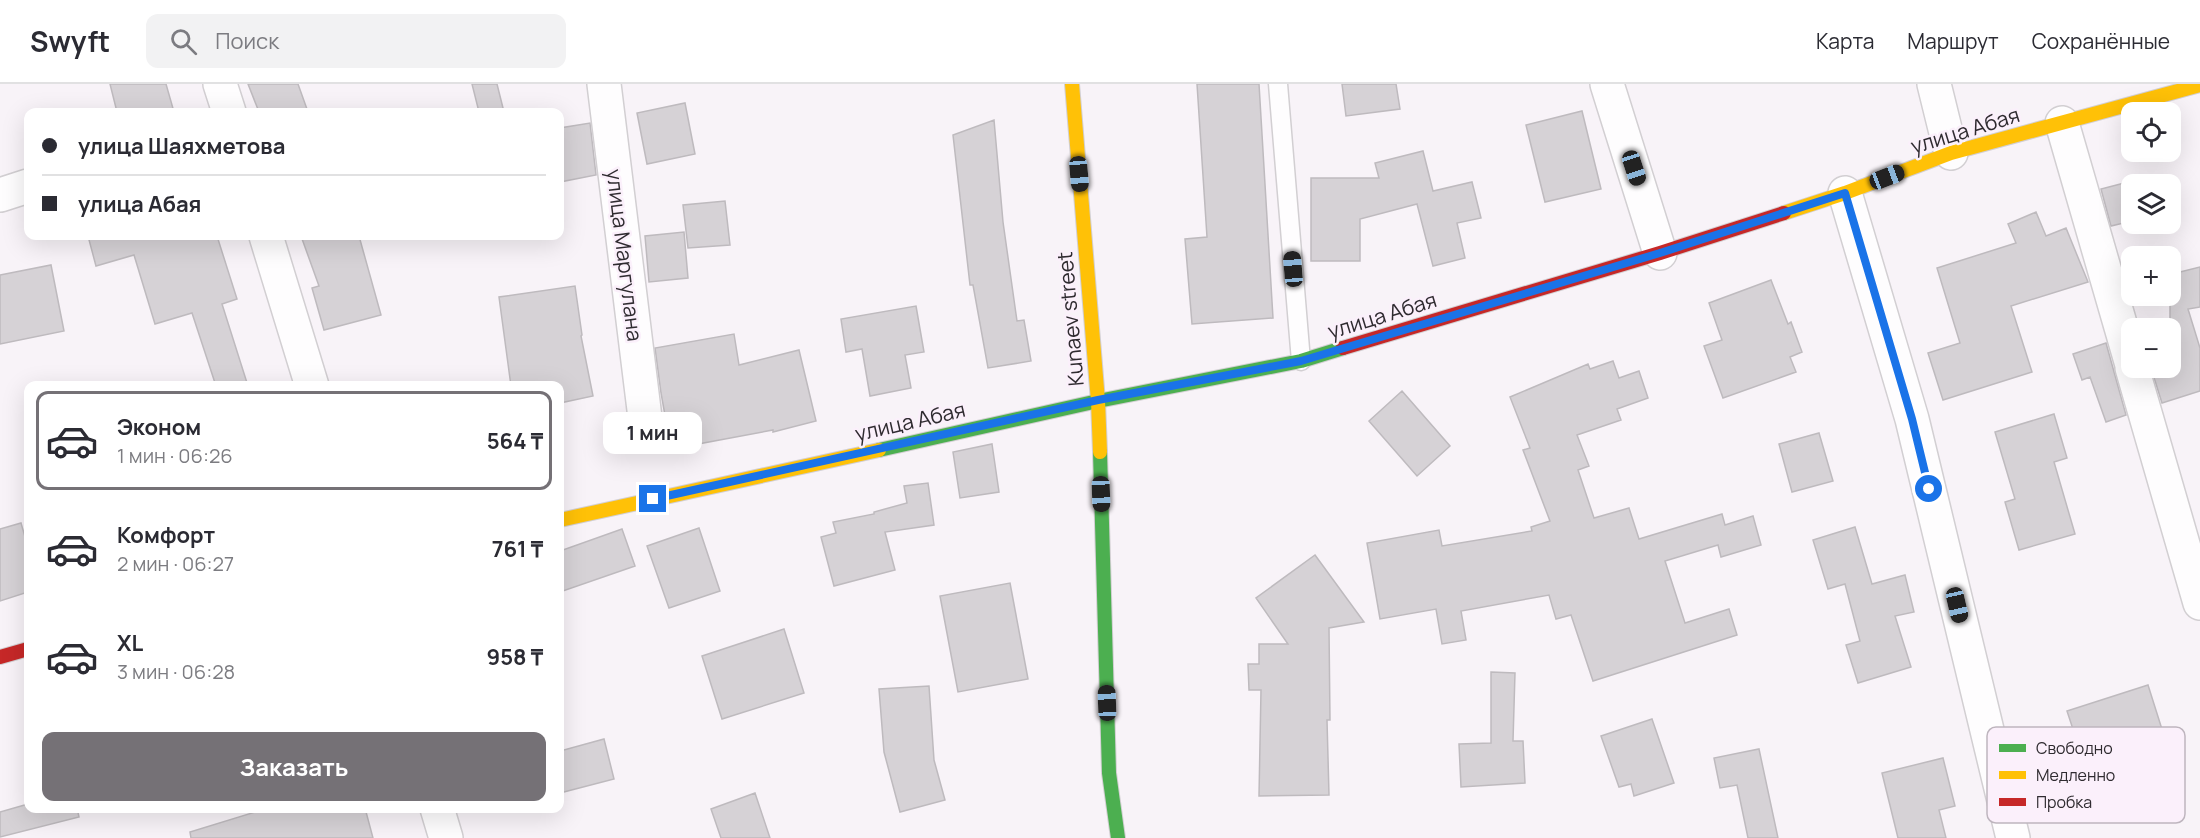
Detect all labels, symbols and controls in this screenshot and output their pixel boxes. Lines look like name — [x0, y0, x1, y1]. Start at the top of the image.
search box — [146, 14, 566, 68]
text: Swyft — [30, 22, 110, 60]
icon: search — [167, 25, 200, 58]
text: Поиск — [215, 26, 279, 56]
text: Карта — [1816, 27, 1874, 55]
text: Маршрут — [1907, 27, 1999, 55]
text: Сохранённые — [2032, 27, 2170, 55]
street label: улица Абая — [1907, 100, 2023, 160]
map controls — [2121, 102, 2181, 378]
button: locate — [2121, 102, 2181, 162]
text: улица Шаяхметова — [78, 131, 285, 161]
car — [1620, 148, 1648, 188]
car — [1068, 155, 1090, 193]
car — [1867, 162, 1907, 192]
street label: улица Маргулана — [601, 167, 649, 343]
button: layers — [2121, 174, 2181, 234]
text: улица Абая — [78, 189, 201, 219]
button: + — [2121, 246, 2181, 306]
car — [1282, 250, 1304, 288]
street label: Kunaev street — [1050, 251, 1090, 387]
street label: улица Абая — [1324, 285, 1440, 345]
button: − — [2121, 318, 2181, 378]
street label: улица Абая — [852, 395, 968, 447]
text: Эконом — [117, 412, 201, 442]
callout: 1 мин — [604, 412, 702, 454]
icon: car — [45, 414, 99, 468]
text: 1 мин — [627, 419, 678, 446]
text: 564 ₸ — [487, 426, 543, 456]
text: 1 мин · 06:26 — [117, 442, 233, 469]
route start — [1915, 475, 1942, 502]
car — [1091, 476, 1111, 512]
route end — [639, 485, 666, 512]
text: Комфорт — [117, 520, 215, 550]
icon: car — [45, 522, 99, 576]
text: 761 ₸ — [492, 534, 543, 564]
text: 2 мин · 06:27 — [117, 550, 234, 577]
car — [1944, 585, 1970, 625]
text: XL — [117, 628, 143, 658]
icon: car — [45, 630, 99, 684]
text: 958 ₸ — [487, 642, 543, 672]
text: 3 мин · 06:28 — [117, 658, 235, 685]
car — [1097, 685, 1117, 721]
legend — [1987, 727, 2185, 823]
button: Заказать — [42, 732, 546, 801]
text: Свободно — [2036, 737, 2113, 759]
text: Медленно — [2036, 764, 2115, 786]
text: Пробка — [2036, 791, 2092, 813]

